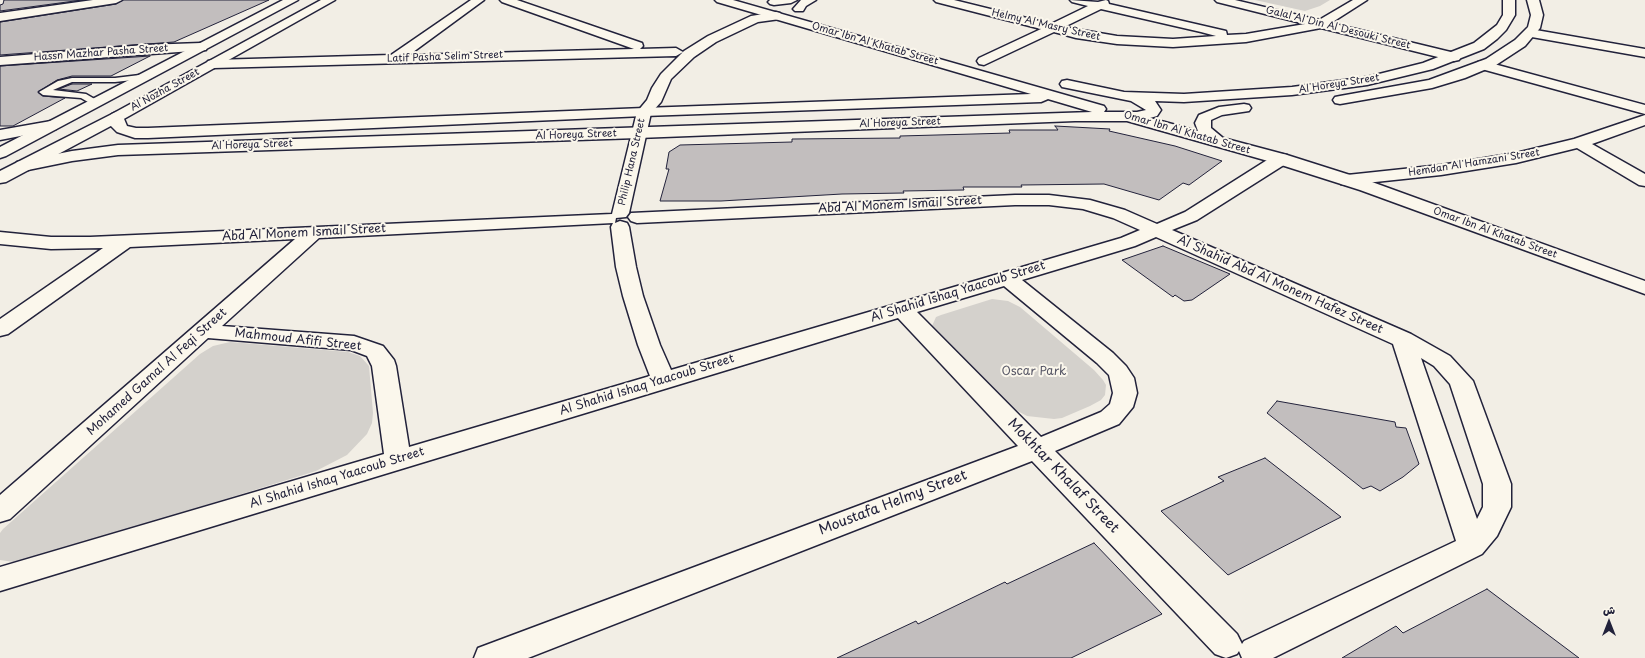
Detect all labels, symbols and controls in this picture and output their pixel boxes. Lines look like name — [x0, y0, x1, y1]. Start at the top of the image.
street label: Galal Al Din Al Desouki Street — [1265, 4, 1411, 52]
street label: Helmy Al Masry Street — [991, 7, 1101, 43]
street label: Omar Ibn Al Khatab Street — [810, 20, 940, 68]
street label: Hassn Mazhar Pasha Street — [33, 42, 169, 64]
street label: Latif Pasha Selim Street — [387, 49, 503, 65]
street label: Al Nozha Street — [128, 66, 202, 114]
street label: Al Horeya Street — [1298, 72, 1380, 96]
street label: Omar Ibn Al Khatab Street — [1122, 109, 1252, 157]
street label: Al Horeya Street — [859, 116, 941, 130]
street label: Philip Hana Street — [616, 117, 648, 207]
street label: Al Horeya Street — [535, 128, 617, 142]
street label: Al Horeya Street — [211, 138, 293, 152]
street label: Hemdan Al Hamzani Street — [1408, 147, 1540, 179]
street label: Abd Al Monem Ismail Street — [818, 194, 982, 216]
street label: Omar Ibn Al Khatab Street — [1431, 205, 1559, 261]
street label: Abd Al Monem Ismail Street — [222, 222, 386, 244]
street label: Al Shahid Abd Al Monem Hafez Street — [1175, 233, 1385, 337]
street label: Al Shahid Ishaq Yaacoub Street — [869, 259, 1047, 325]
street label: Mohamed Gamal Al Feqi Street — [84, 305, 230, 439]
street label: Mahmoud Afifi Street — [234, 326, 362, 354]
street label: Al Shahid Ishaq Yaacoub Street — [558, 352, 736, 418]
park label: Oscar Park — [1002, 365, 1066, 379]
street label: Mokhtar Khalaf Street — [1004, 415, 1122, 537]
street label: Al Shahid Ishaq Yaacoub Street — [248, 445, 426, 511]
street label: Moustafa Helmy Street — [817, 467, 969, 539]
text: ش — [1603, 601, 1615, 618]
north arrow — [1589, 602, 1629, 642]

